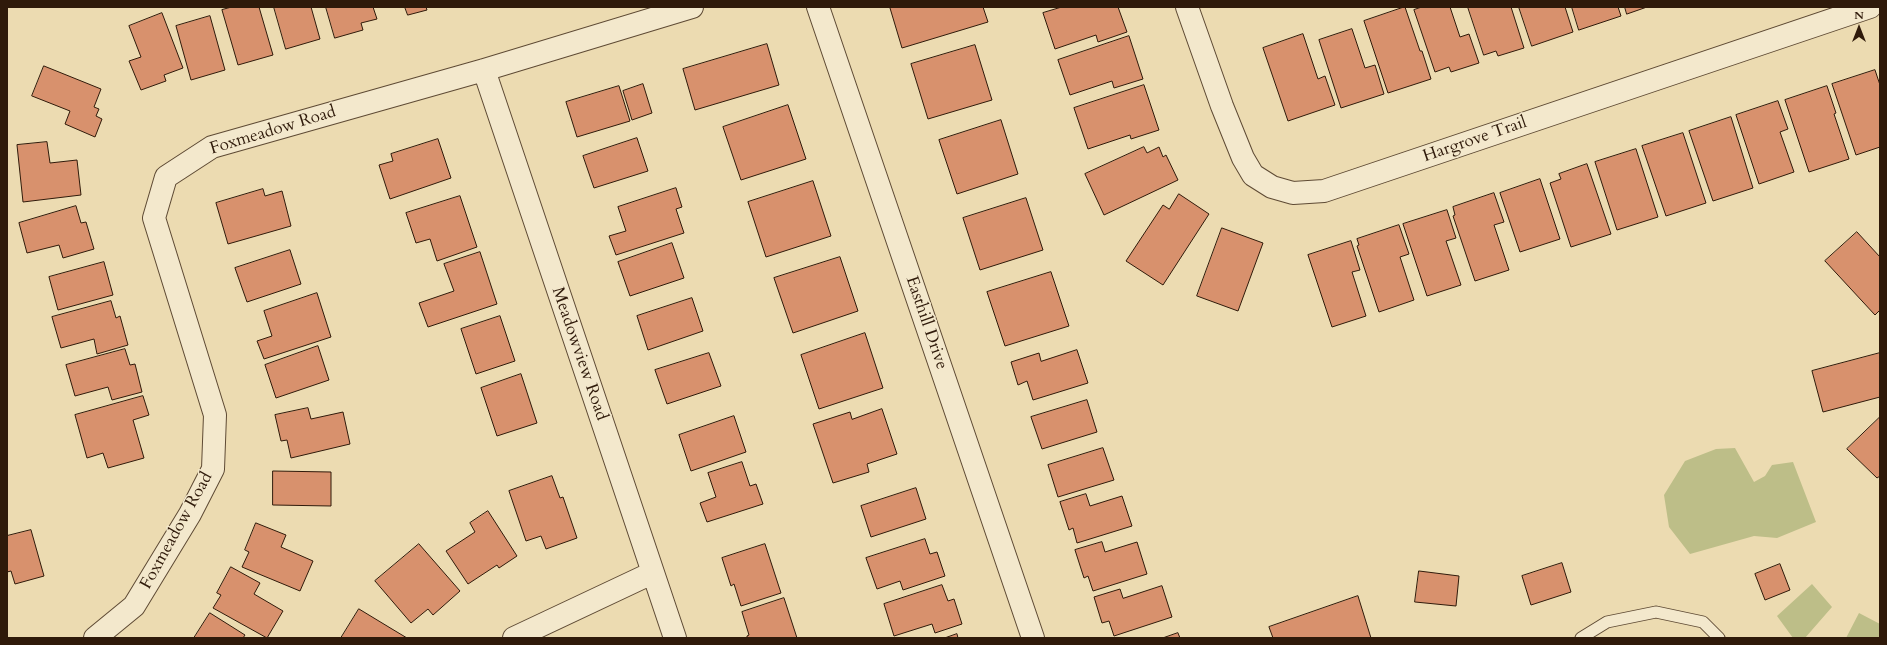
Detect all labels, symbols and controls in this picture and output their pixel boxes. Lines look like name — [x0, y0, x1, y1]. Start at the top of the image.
north arrow — [1839, 8, 1879, 48]
text: N — [1854, 8, 1864, 23]
street label: Foxmeadow Road — [208, 102, 338, 160]
street label: Hargrove Trail — [1420, 113, 1530, 167]
street label: Easthill Drive — [901, 274, 951, 372]
street label: Meadowview Road — [547, 285, 611, 423]
street label: Foxmeadow Road — [136, 469, 218, 593]

